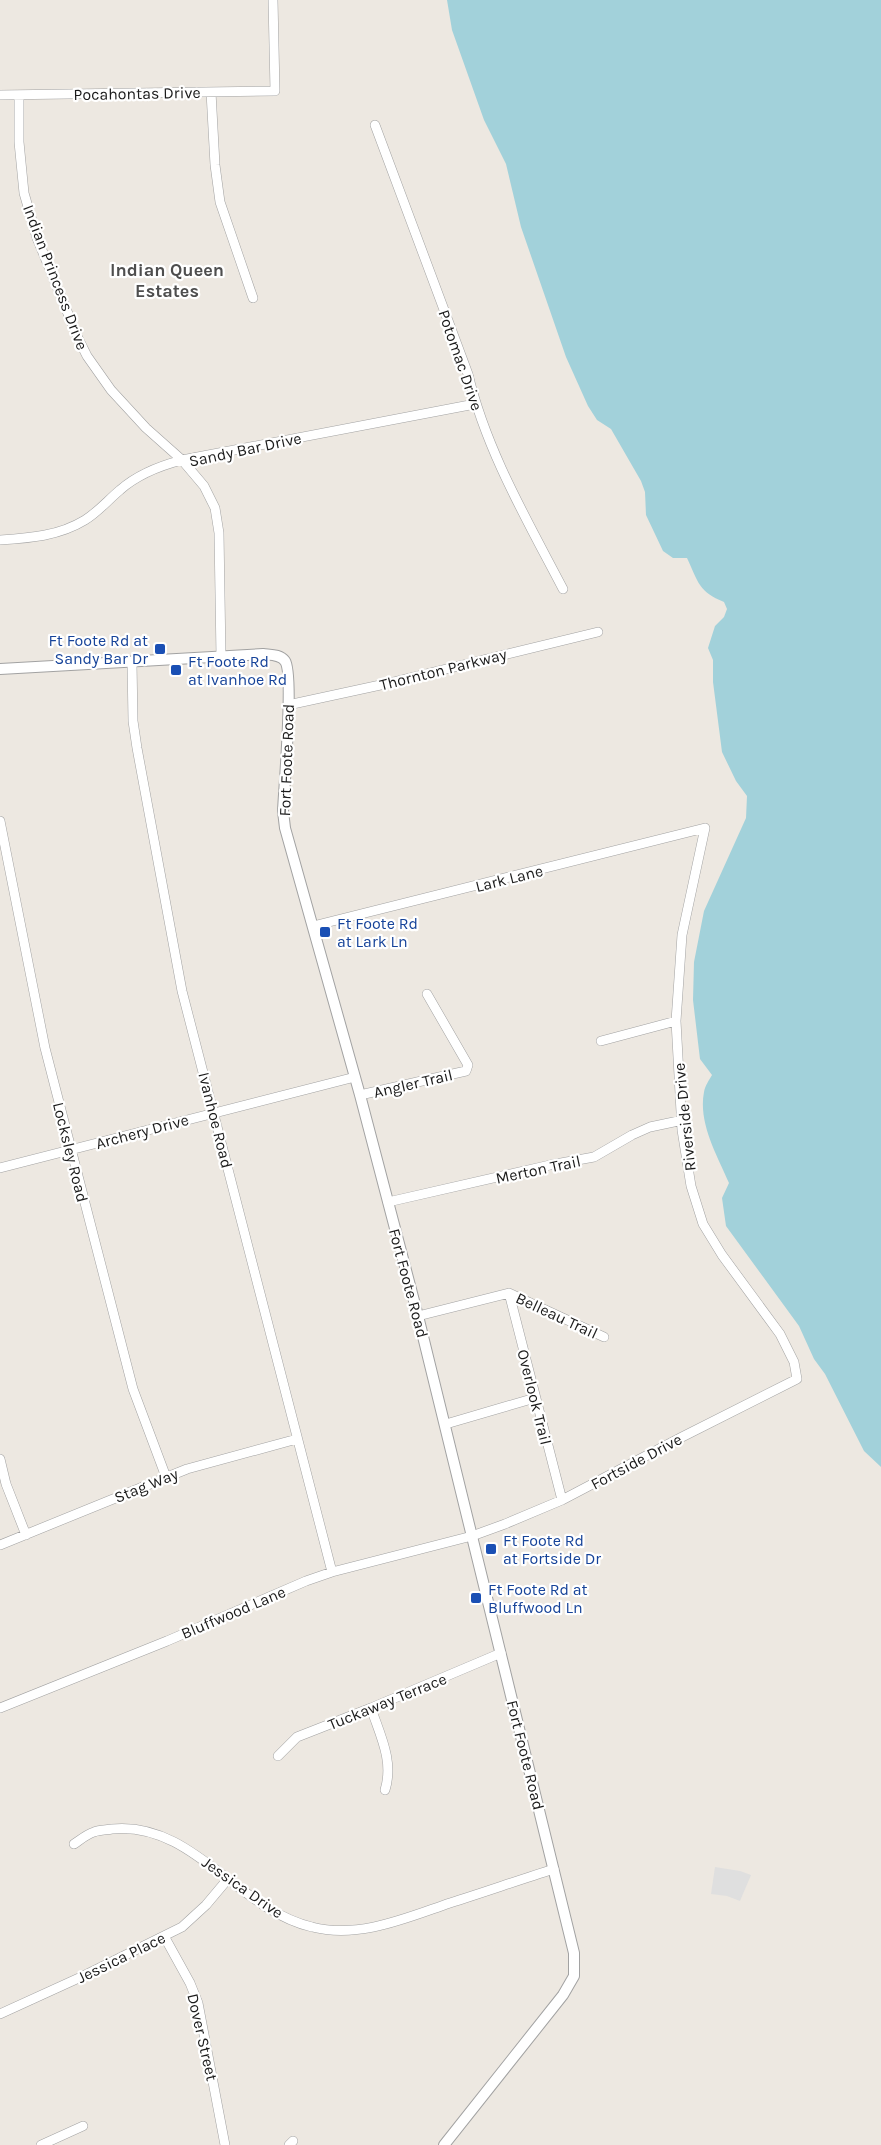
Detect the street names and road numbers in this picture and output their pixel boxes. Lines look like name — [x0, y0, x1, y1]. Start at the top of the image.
street label: Pocahontas Drive — [73, 83, 201, 104]
street label: Indian Princess Drive — [19, 202, 92, 353]
street label: Potomac Drive — [434, 307, 487, 413]
street label: Sandy Bar Drive — [187, 428, 303, 471]
street label: Thornton Parkway — [378, 644, 509, 694]
street label: Fort Foote Road — [275, 703, 298, 817]
street label: Lark Lane — [473, 861, 545, 896]
street label: Riverside Drive — [669, 1062, 700, 1172]
street label: Angler Trail — [372, 1065, 455, 1102]
street label: Ivanhoe Road — [194, 1070, 237, 1170]
street label: Locksley Road — [49, 1100, 92, 1204]
street label: Archery Drive — [94, 1110, 191, 1153]
street label: Merton Trail — [494, 1151, 582, 1188]
street label: Fort Foote Road — [385, 1226, 432, 1340]
street label: Belleau Trail — [513, 1288, 601, 1343]
street label: Overlook Trail — [513, 1347, 556, 1447]
street label: Fortside Drive — [587, 1429, 685, 1493]
street label: Stag Way — [111, 1464, 181, 1507]
street label: Bluffwood Lane — [178, 1582, 288, 1643]
street label: Tuckaway Terrace — [325, 1669, 449, 1734]
street label: Fort Foote Road — [503, 1698, 548, 1812]
street label: Jessica Drive — [199, 1853, 287, 1922]
street label: Jessica Place — [74, 1928, 168, 1987]
street label: Dover Street — [183, 1992, 222, 2083]

